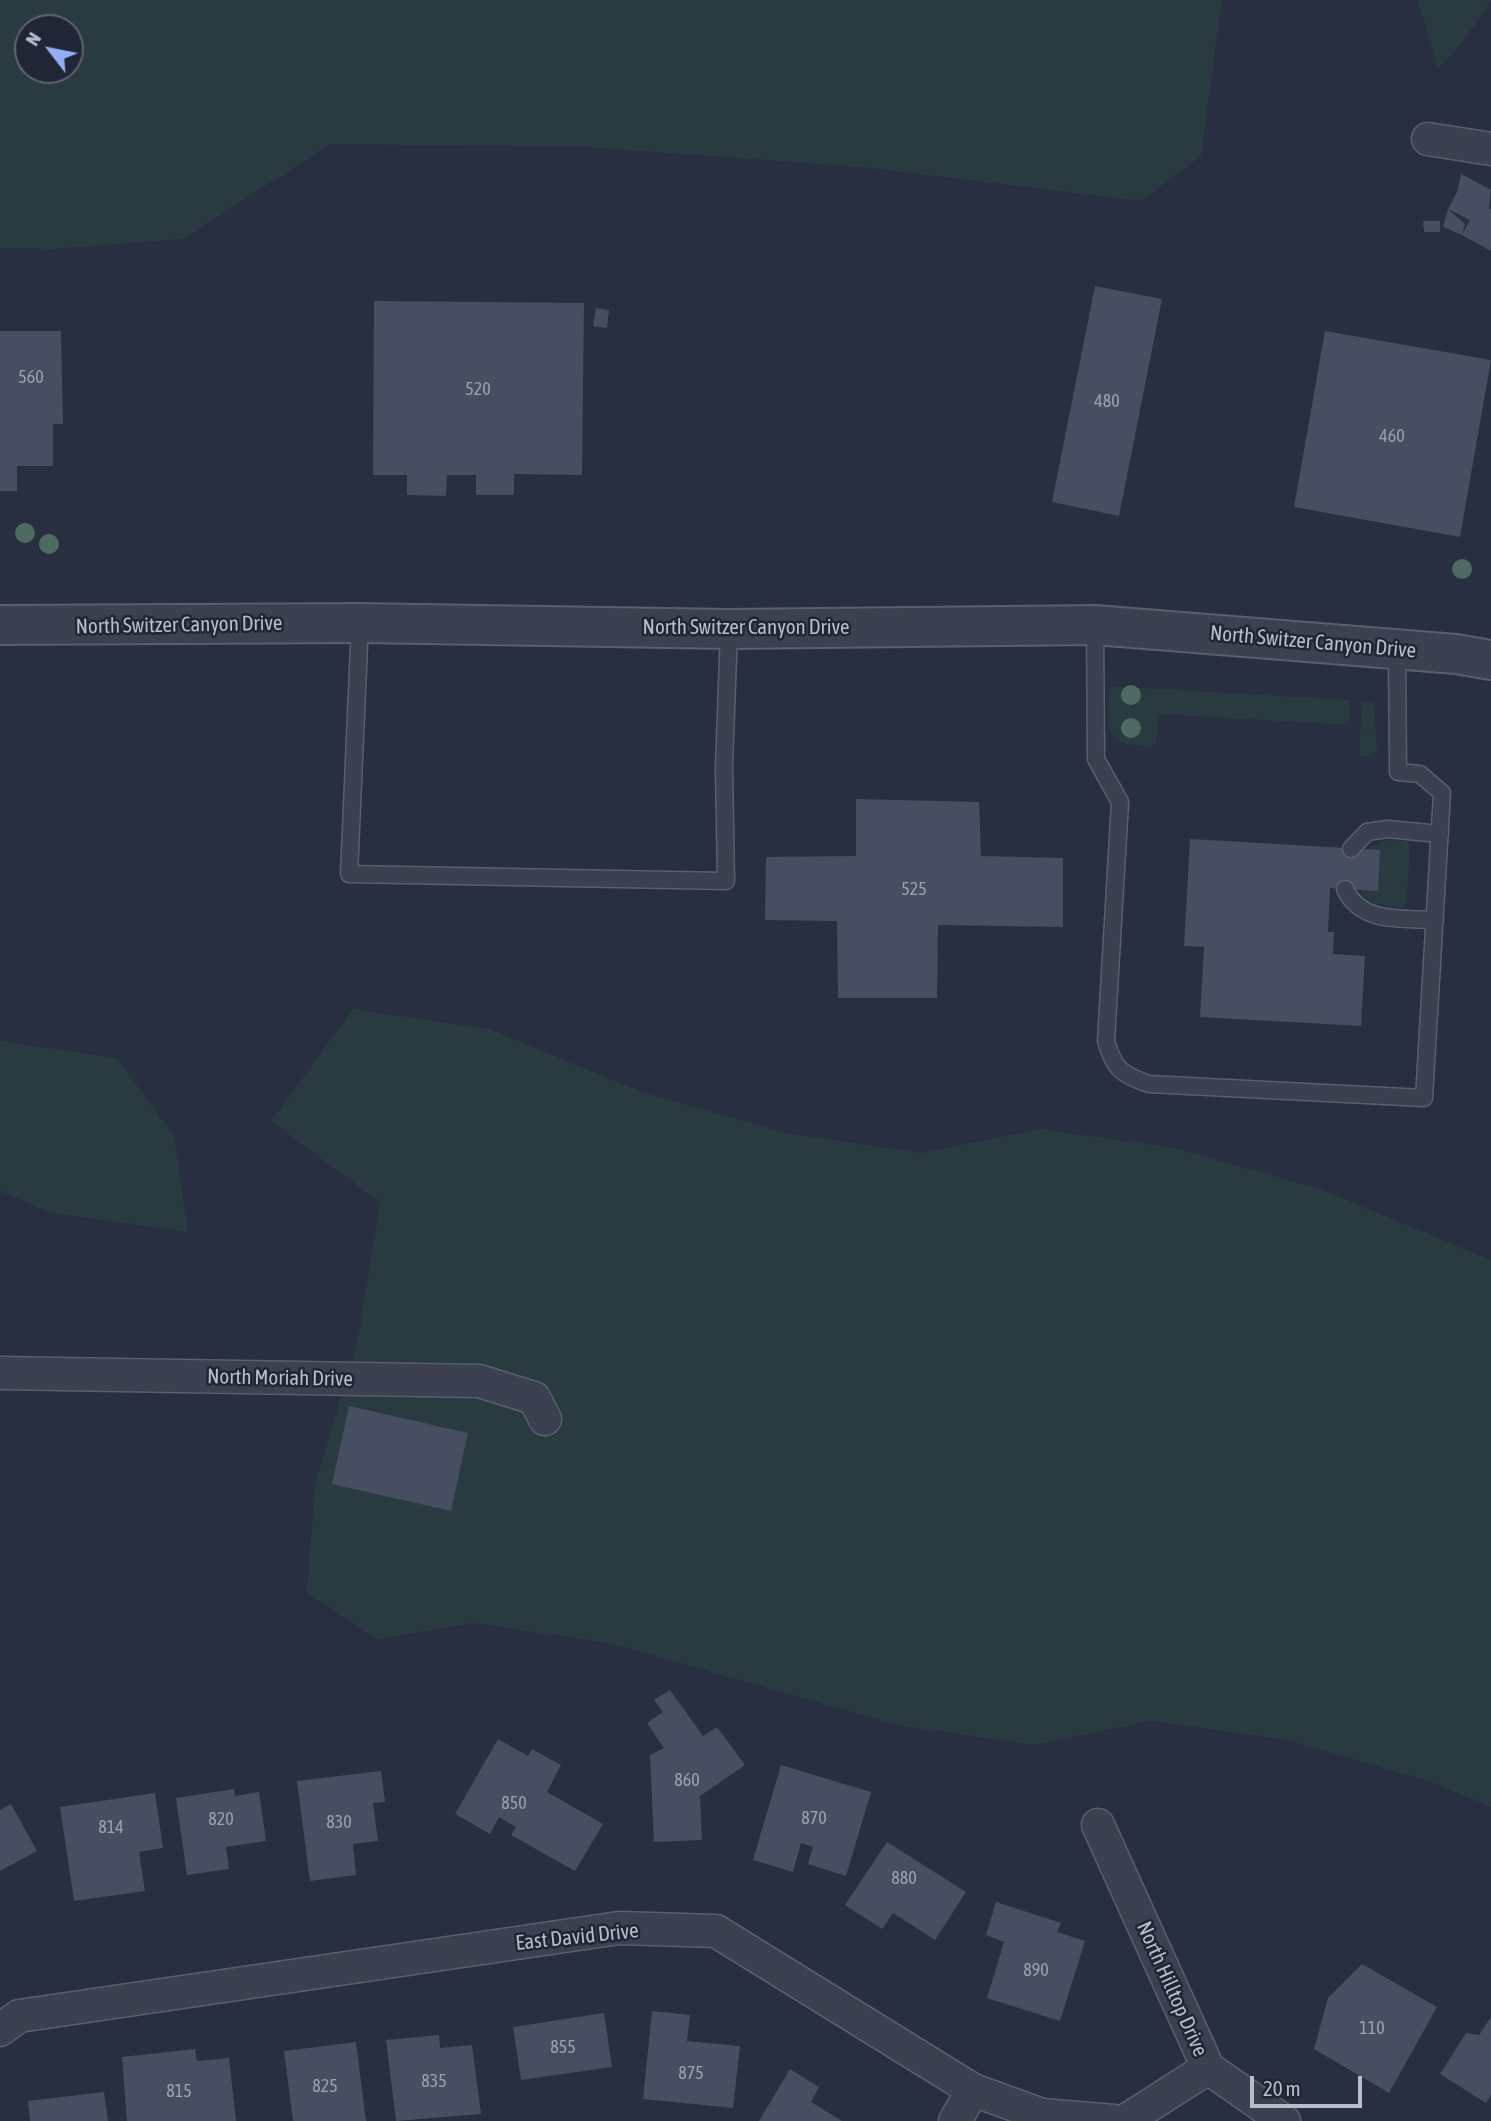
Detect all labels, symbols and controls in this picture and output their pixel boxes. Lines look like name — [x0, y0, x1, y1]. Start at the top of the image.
north arrow — [14, 14, 84, 84]
text: N — [21, 28, 45, 50]
house number: 560 — [18, 366, 44, 388]
house number: 520 — [465, 378, 491, 400]
house number: 480 — [1094, 390, 1120, 412]
house number: 460 — [1379, 425, 1405, 447]
street label: North Switzer Canyon Drive — [75, 611, 283, 639]
street label: North Switzer Canyon Drive — [643, 614, 849, 640]
street label: North Switzer Canyon Drive — [1209, 620, 1417, 664]
house number: 525 — [901, 878, 927, 900]
street label: North Moriah Drive — [207, 1364, 353, 1392]
house number: 860 — [674, 1769, 700, 1791]
house number: 850 — [501, 1792, 527, 1814]
house number: 870 — [801, 1807, 827, 1829]
house number: 820 — [208, 1808, 234, 1830]
house number: 830 — [326, 1811, 352, 1833]
house number: 814 — [98, 1816, 124, 1838]
house number: 880 — [891, 1867, 917, 1889]
street label: East David Drive — [514, 1918, 640, 1956]
street label: North Hilltop Drive — [1131, 1918, 1213, 2060]
house number: 890 — [1023, 1959, 1049, 1981]
house number: 110 — [1359, 2017, 1385, 2039]
house number: 855 — [550, 2036, 576, 2058]
house number: 875 — [678, 2062, 704, 2084]
scale bar — [1253, 2062, 1365, 2106]
house number: 835 — [421, 2070, 447, 2092]
house number: 825 — [312, 2075, 338, 2097]
text: 20 m — [1263, 2076, 1301, 2100]
house number: 815 — [166, 2080, 192, 2102]

